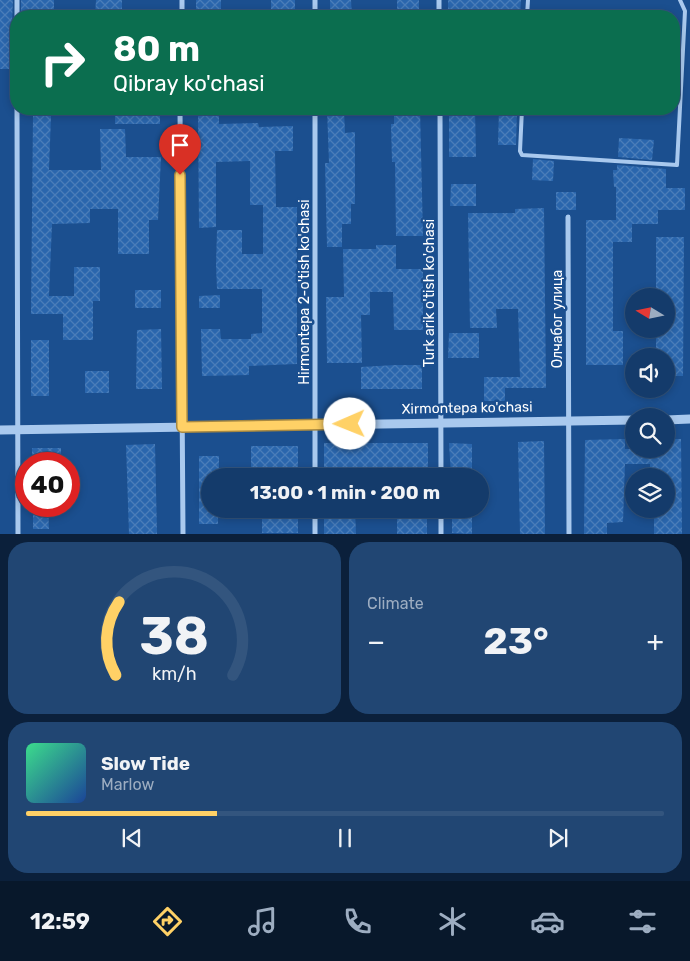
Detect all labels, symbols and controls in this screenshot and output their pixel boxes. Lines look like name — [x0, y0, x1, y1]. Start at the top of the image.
text: 80 m — [113, 28, 200, 70]
icon: right — [30, 30, 95, 95]
text: Qibray ko'chasi — [113, 70, 265, 97]
pin — [159, 124, 201, 175]
icon: arrive — [166, 131, 194, 159]
street label: Hirmontepa 2-o'tish ko'chasi — [296, 199, 313, 385]
street label: Turk arik o'tish ko'chasi — [421, 219, 438, 367]
street label: Олчабог улица — [549, 270, 566, 368]
north arrow — [625, 288, 675, 338]
map controls — [625, 288, 675, 518]
button: sound — [625, 348, 675, 398]
position arrow — [323, 397, 375, 449]
street label: Xirmontepa ko'chasi — [401, 398, 533, 418]
button: search — [625, 408, 675, 458]
speed limit sign: 40 — [15, 452, 80, 517]
button: layers — [625, 468, 675, 518]
text: 13:00 · 1 min · 200 m — [250, 481, 440, 504]
text: Climate — [367, 594, 424, 613]
text: 38 — [140, 605, 209, 667]
text: 23° — [483, 618, 549, 664]
text: − — [367, 625, 385, 658]
text: + — [647, 625, 664, 658]
text: km/h — [152, 663, 197, 684]
text: Slow Tide — [101, 752, 190, 775]
text: Marlow — [101, 775, 154, 794]
icon: previous — [118, 824, 146, 852]
icon: pause — [331, 824, 359, 852]
icon: next — [544, 824, 572, 852]
icon: directions — [150, 904, 185, 939]
icon: music — [245, 904, 280, 939]
icon: phone — [340, 904, 375, 939]
icon: climate — [435, 904, 470, 939]
icon: car — [530, 904, 565, 939]
icon: filters — [625, 904, 660, 939]
text: 12:59 — [30, 908, 90, 935]

